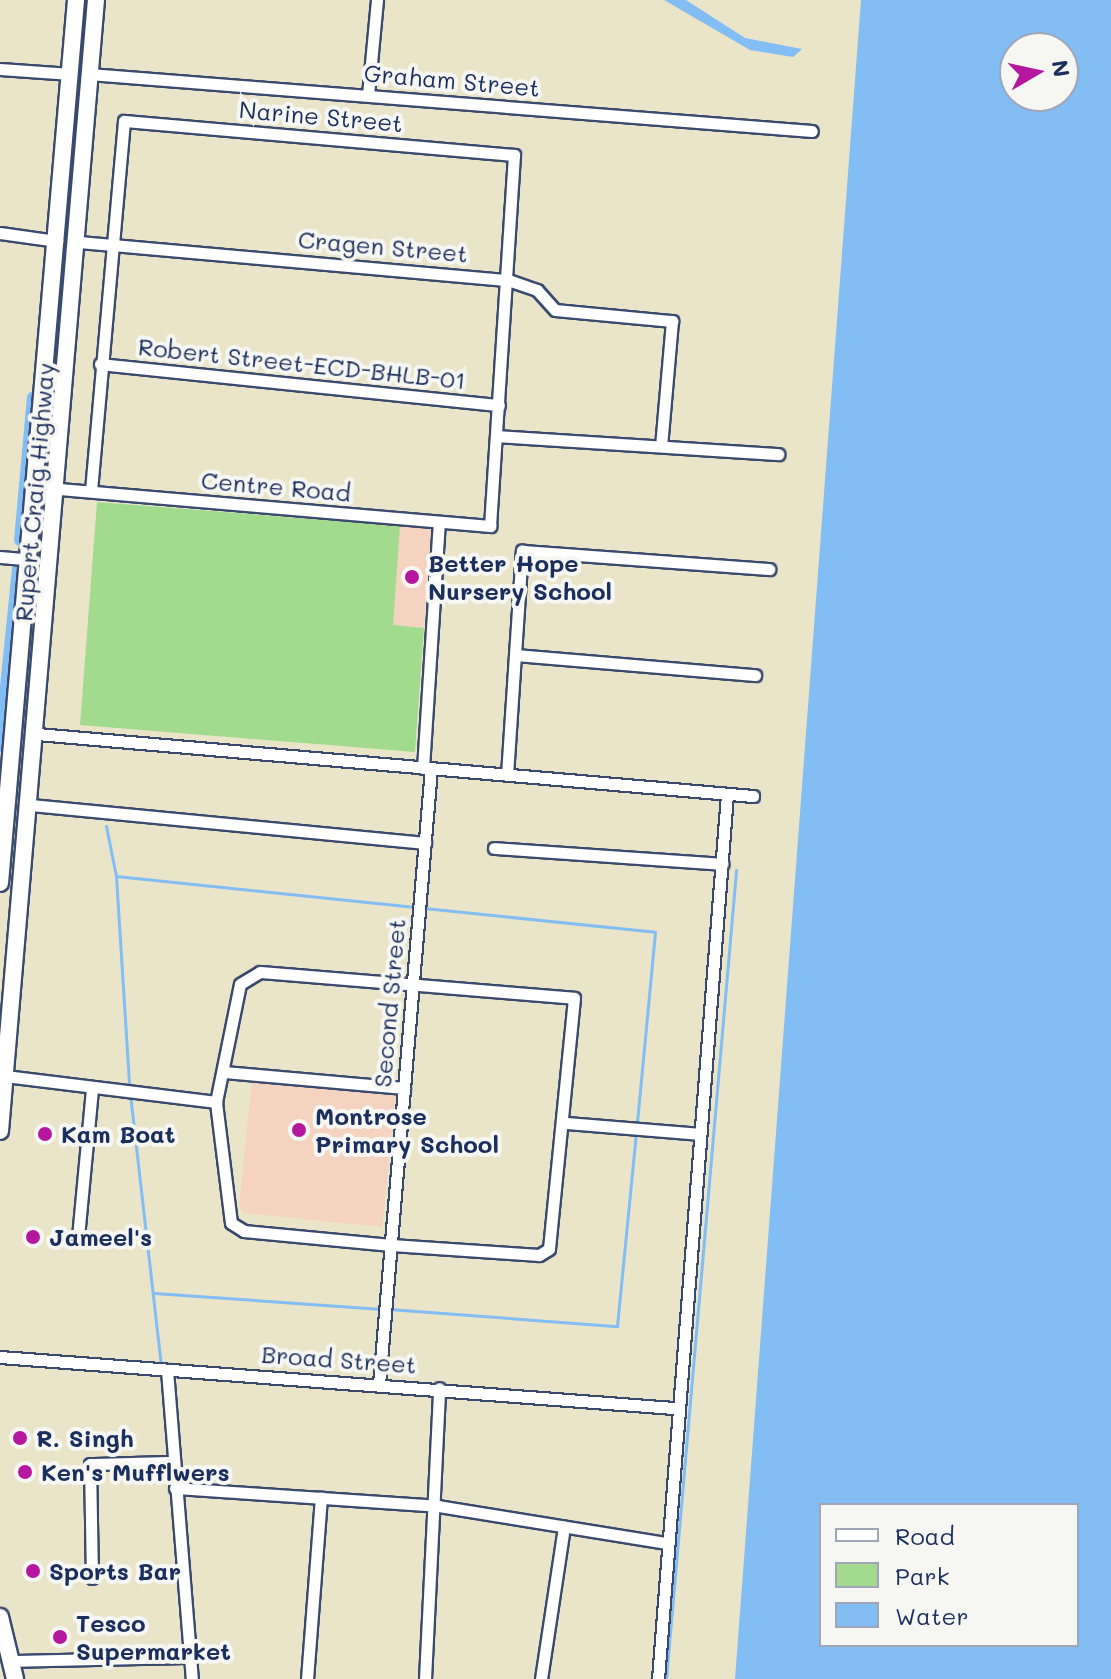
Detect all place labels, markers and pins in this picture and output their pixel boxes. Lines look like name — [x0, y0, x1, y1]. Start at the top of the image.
place label: Better Hope Nursery School — [428, 549, 612, 605]
marker: Better Hope Nursery School — [403, 568, 421, 586]
place label: Montrose Primary School — [315, 1102, 499, 1158]
place label: Kam Boat — [61, 1120, 175, 1148]
marker: Montrose Primary School — [290, 1121, 308, 1139]
marker: Kam Boat — [36, 1125, 54, 1143]
place label: Jameel's — [49, 1223, 152, 1251]
marker: Jameel's — [24, 1228, 42, 1246]
place label: R. Singh — [36, 1424, 134, 1452]
marker: R. Singh — [11, 1429, 29, 1447]
place label: Ken's Mufflwers — [41, 1458, 230, 1486]
marker: Ken's Mufflwers — [16, 1463, 34, 1481]
place label: Sports Bar — [49, 1557, 181, 1585]
marker: Sports Bar — [24, 1562, 42, 1580]
place label: Tesco Supermarket — [76, 1609, 231, 1665]
marker: Tesco Supermarket — [51, 1628, 69, 1646]

